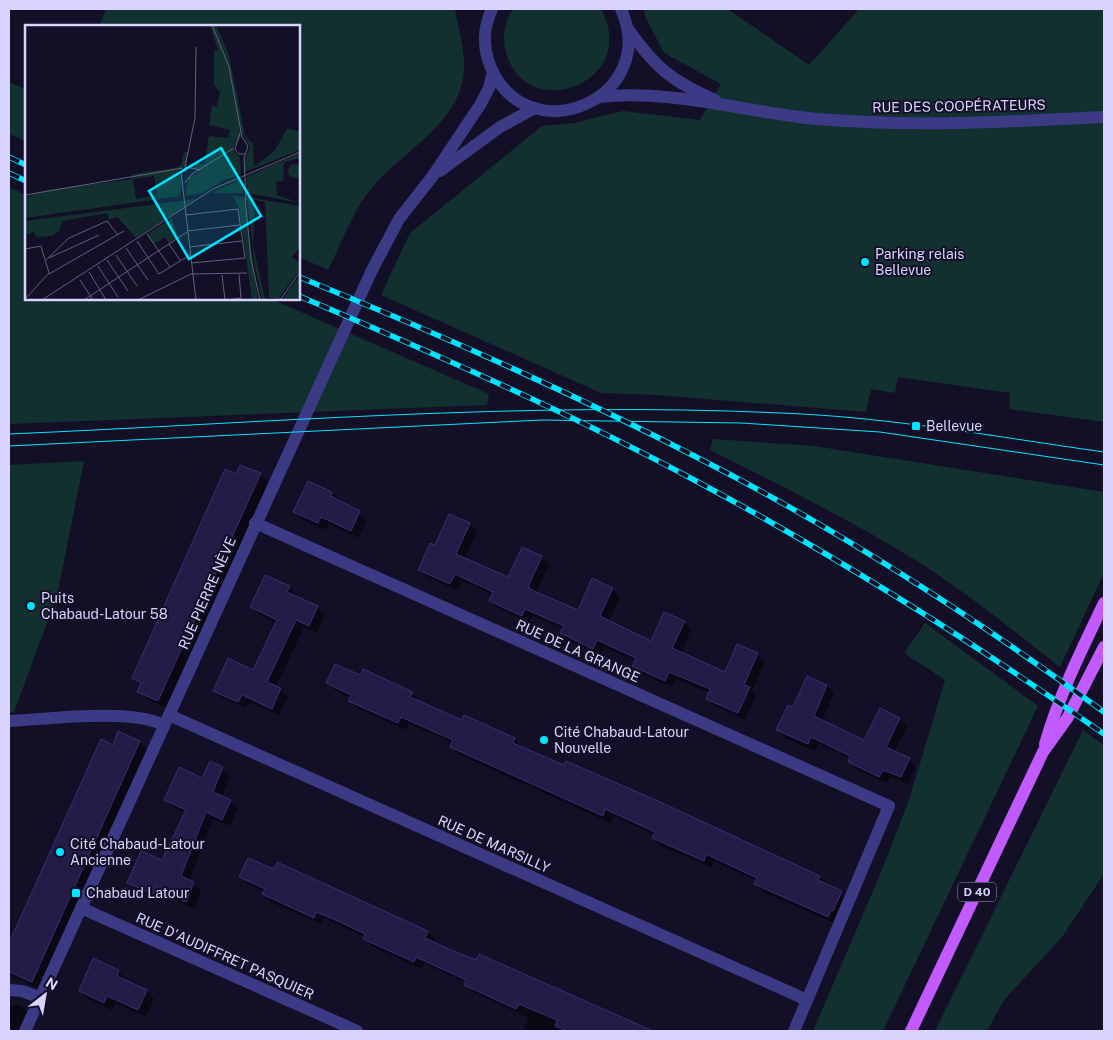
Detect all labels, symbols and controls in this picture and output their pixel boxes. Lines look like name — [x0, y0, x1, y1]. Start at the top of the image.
inset map — [25, 25, 300, 300]
street label: RUE DES COOPÉRATEURS — [872, 95, 1046, 116]
place label: Parking relais Bellevue — [875, 246, 964, 278]
marker: Parking relais Bellevue — [859, 256, 871, 268]
place label: Bellevue — [926, 418, 982, 434]
marker: Bellevue — [910, 420, 922, 432]
street label: RUE PIERRE NÈVE — [174, 534, 239, 652]
place label: Puits Chabaud-Latour 58 — [41, 590, 168, 622]
marker: Puits Chabaud-Latour 58 — [25, 600, 37, 612]
street label: RUE DE LA GRANGE — [514, 616, 642, 686]
place label: Cité Chabaud-Latour Nouvelle — [554, 724, 689, 756]
marker: Cité Chabaud-Latour Nouvelle — [538, 734, 550, 746]
street label: RUE DE MARSILLY — [435, 812, 553, 876]
place label: Cité Chabaud-Latour Ancienne — [70, 836, 205, 868]
marker: Cité Chabaud-Latour Ancienne — [54, 846, 66, 858]
road number: D 40 — [958, 882, 996, 902]
place label: Chabaud Latour — [86, 885, 189, 901]
marker: Chabaud Latour — [70, 887, 82, 899]
street label: RUE D'AUDIFFRET PASQUIER — [133, 909, 317, 1003]
north arrow — [20, 970, 70, 1020]
text: N — [43, 974, 61, 994]

